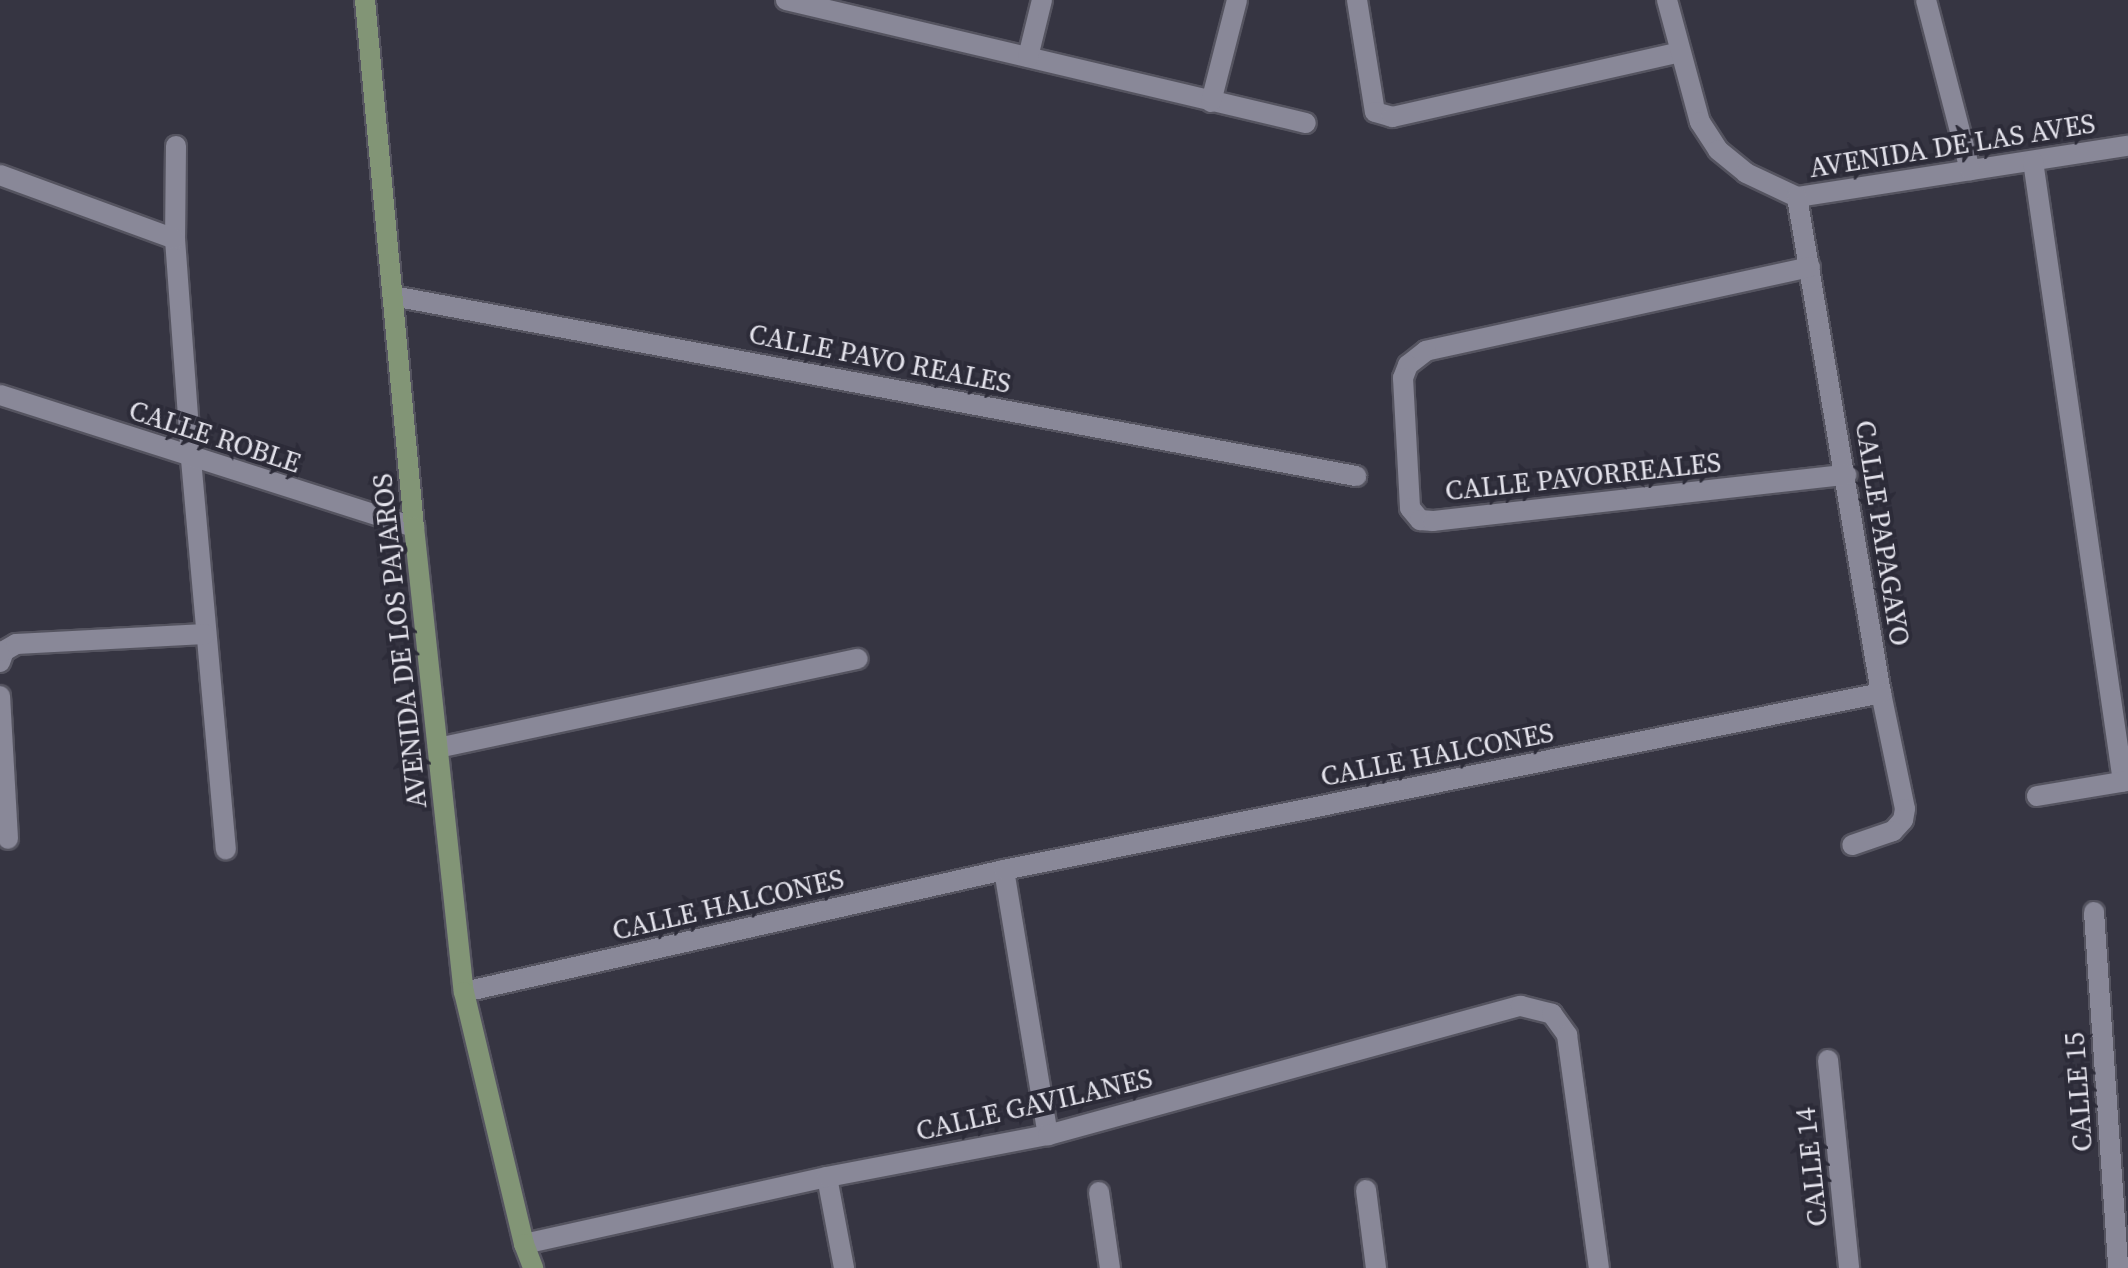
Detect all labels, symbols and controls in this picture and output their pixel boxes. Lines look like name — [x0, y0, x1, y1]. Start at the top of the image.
street label: AVENIDA DE LAS AVES — [1807, 106, 2097, 184]
street label: CALLE PAVO REALES — [746, 316, 1014, 400]
street label: CALLE ROBLE — [125, 392, 305, 480]
street label: CALLE PAPAGAYO — [1849, 418, 1917, 648]
street label: CALLE PAVORREALES — [1443, 445, 1723, 507]
street label: AVENIDA DE LOS PAJAROS — [365, 472, 433, 810]
street label: CALLE HALCONES — [1318, 715, 1556, 793]
street label: CALLE HALCONES — [609, 861, 847, 947]
street label: CALLE 15 — [2057, 1031, 2099, 1153]
street label: CALLE GAVILANES — [913, 1060, 1155, 1148]
street label: CALLE 14 — [1788, 1106, 1834, 1228]

